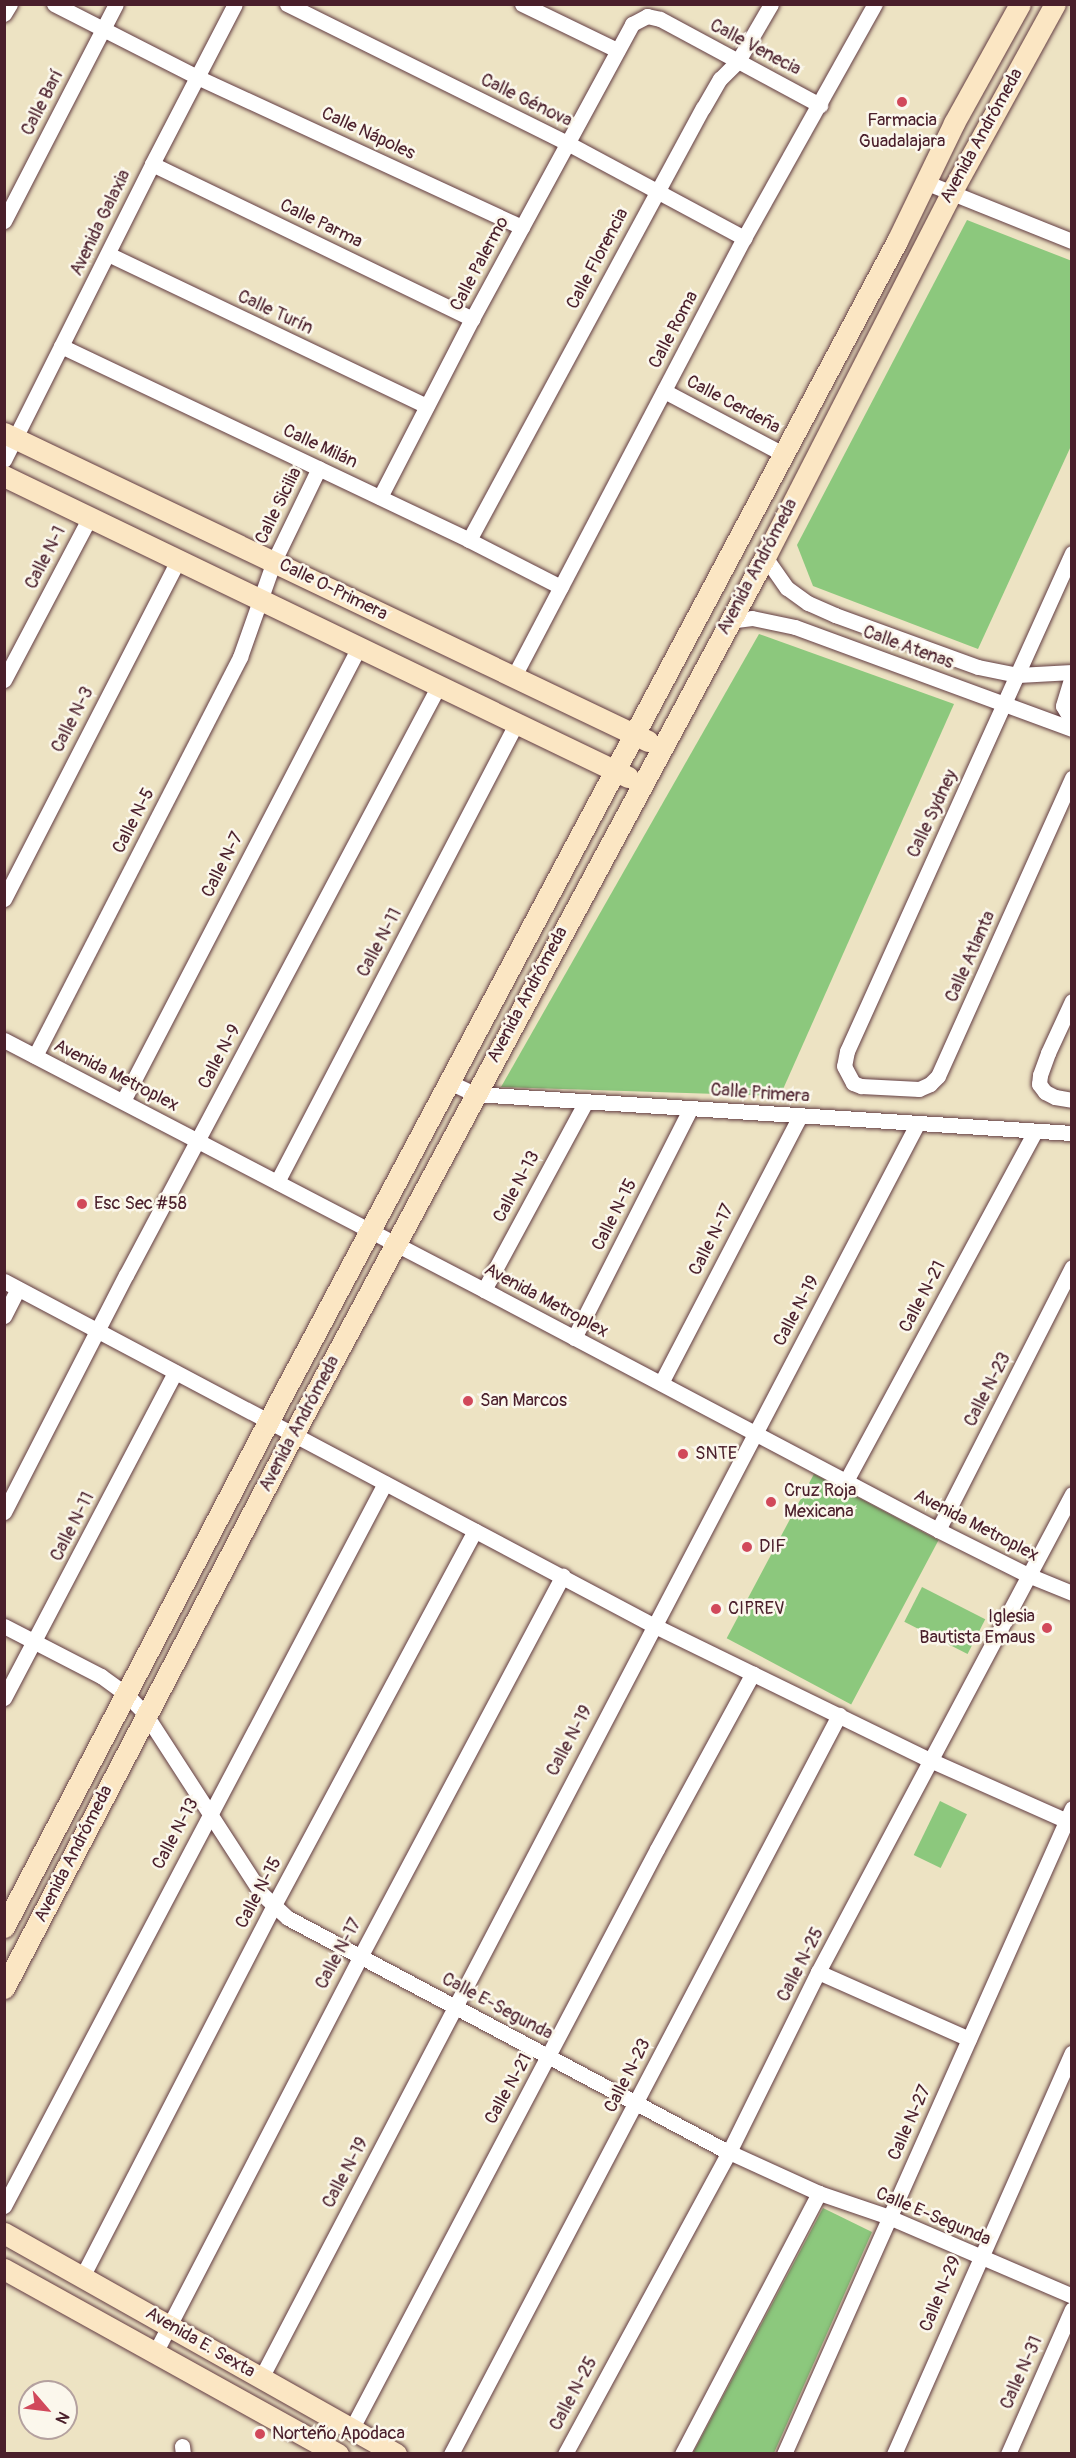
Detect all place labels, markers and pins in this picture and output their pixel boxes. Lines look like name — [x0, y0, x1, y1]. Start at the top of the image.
marker: Farmacia Guadalajara — [895, 95, 909, 109]
place label: Farmacia Guadalajara — [859, 111, 945, 154]
place label: Esc Sec #58 — [94, 1193, 187, 1215]
marker: Esc Sec #58 — [75, 1197, 89, 1211]
place label: San Marcos — [480, 1390, 567, 1412]
marker: San Marcos — [461, 1394, 475, 1408]
place label: SNTE — [695, 1443, 737, 1465]
marker: SNTE — [676, 1447, 690, 1461]
place label: Cruz Roja Mexicana — [784, 1481, 856, 1524]
marker: Cruz Roja Mexicana — [762, 1493, 780, 1511]
place label: DIF — [759, 1536, 786, 1558]
marker: DIF — [740, 1540, 754, 1554]
place label: CIPREV — [728, 1598, 785, 1620]
marker: CIPREV — [709, 1602, 723, 1616]
place label: Iglesia Bautista Emaus — [919, 1607, 1035, 1650]
marker: Iglesia Bautista Emaus — [1040, 1621, 1054, 1635]
place label: Norteño Apodaca — [272, 2423, 405, 2445]
marker: Norteño Apodaca — [253, 2427, 267, 2441]

